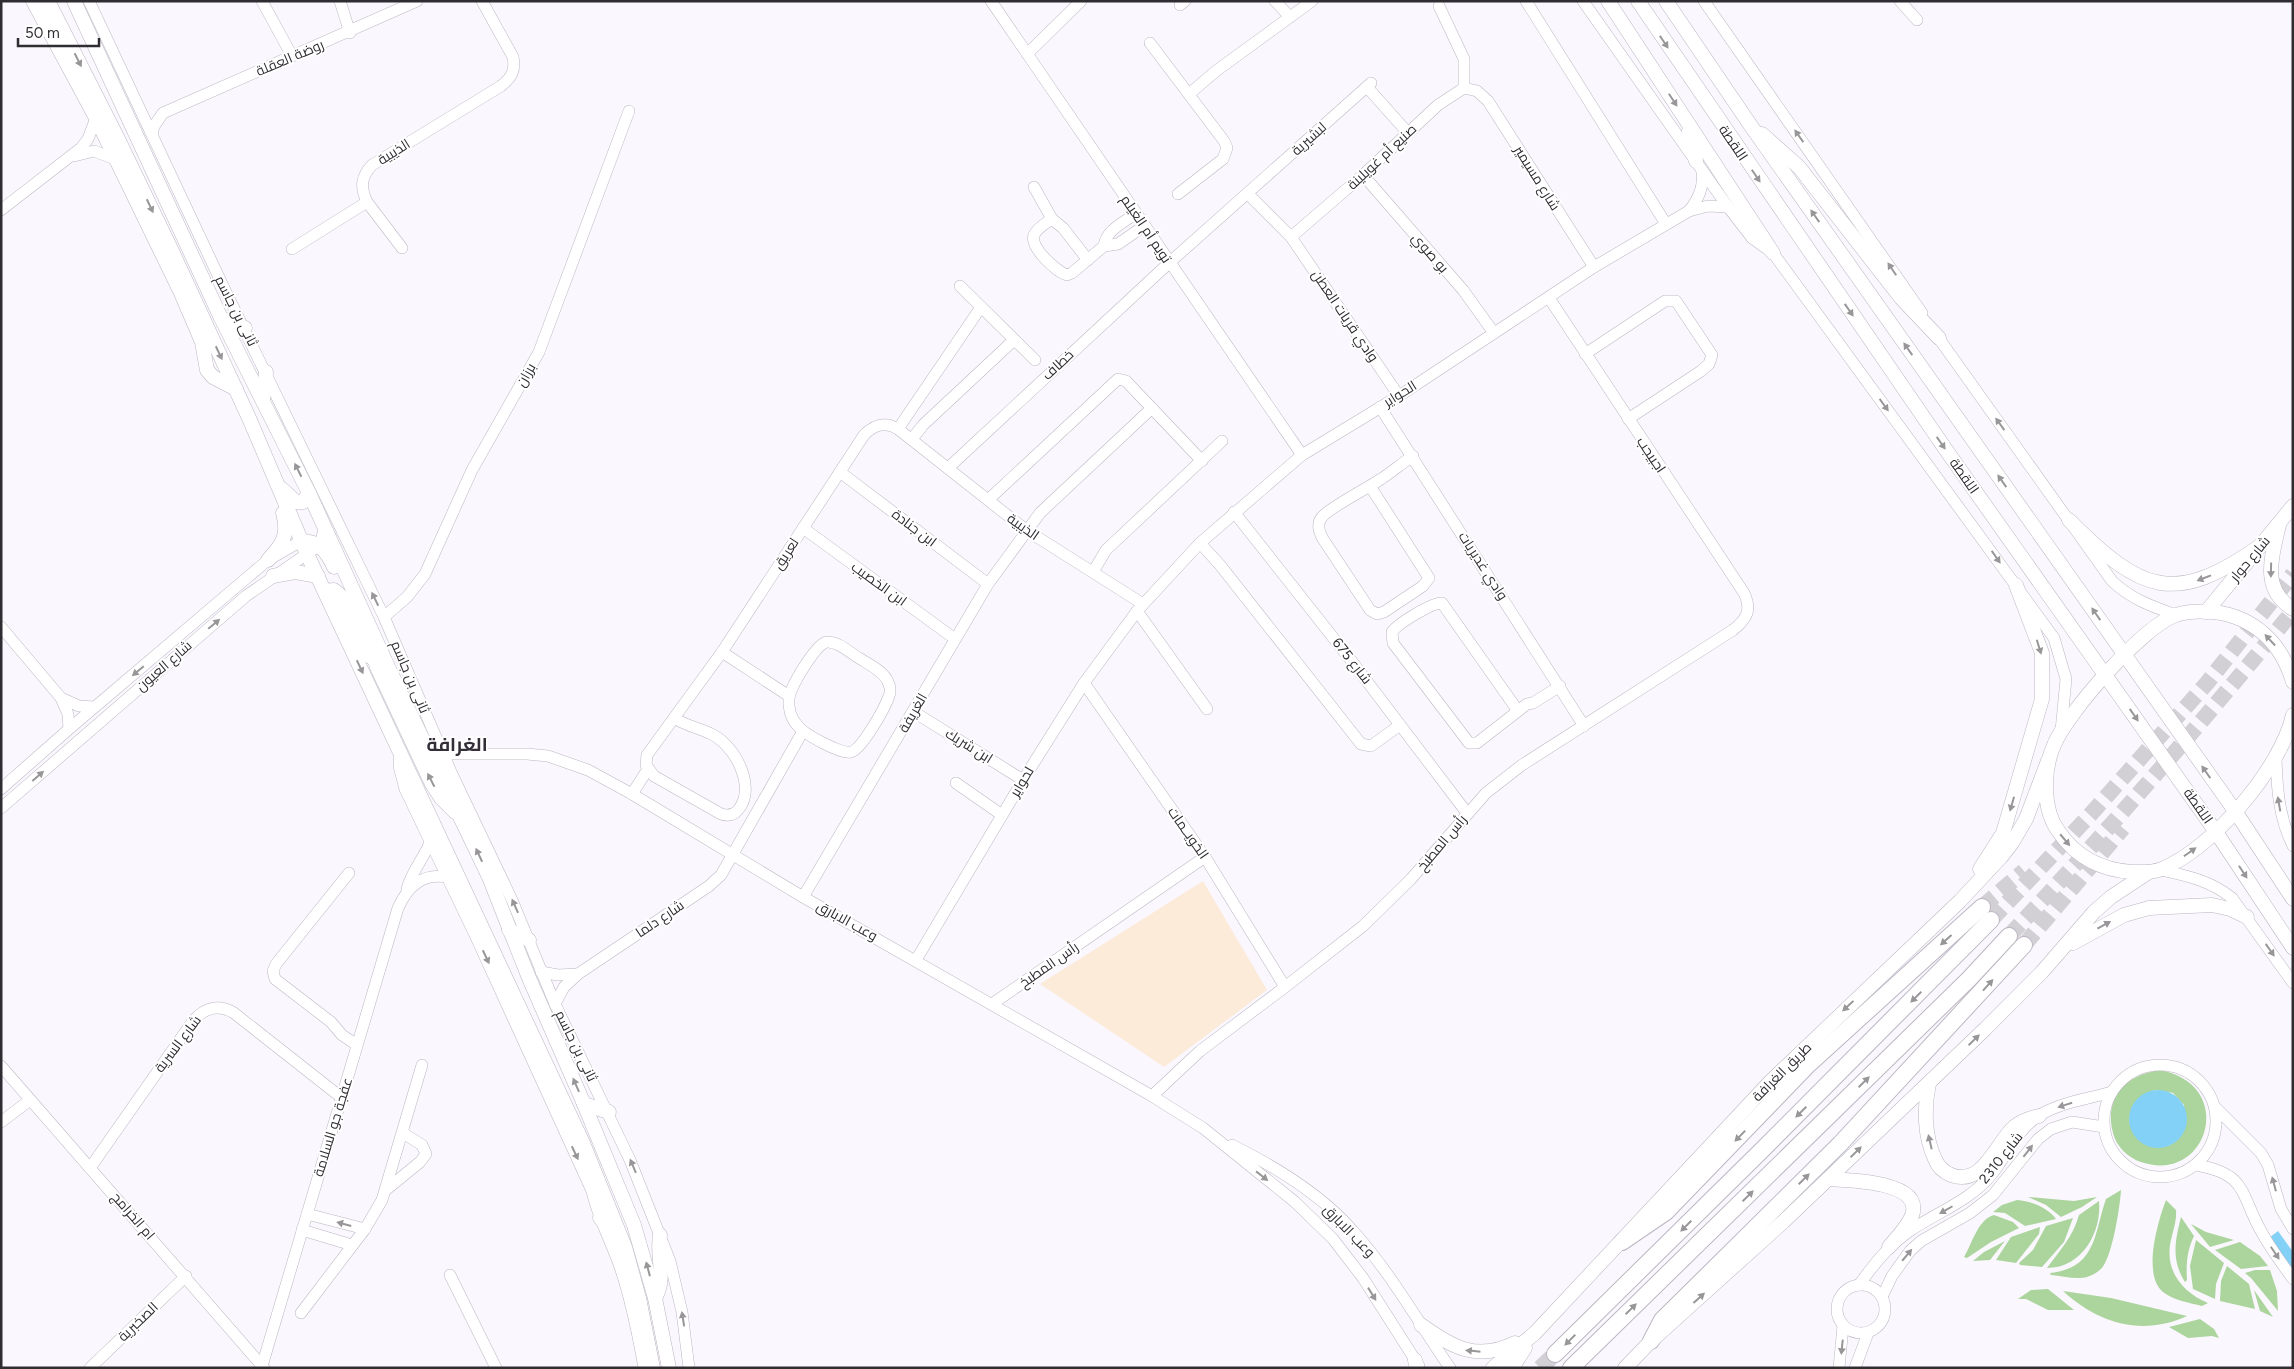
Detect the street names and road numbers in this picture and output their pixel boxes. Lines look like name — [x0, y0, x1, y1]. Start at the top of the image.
street label: روضة العقلة — [253, 36, 327, 80]
street label: لبشيرية — [1288, 119, 1330, 159]
street label: صنيع أم غويلينة — [1343, 120, 1421, 194]
street label: اللقطة — [1715, 122, 1751, 164]
street label: الذيبية — [375, 135, 413, 169]
street label: شارع مسيمير — [1510, 141, 1564, 214]
street label: تويم أم الغيلم — [1116, 191, 1176, 267]
street label: بو صوي — [1406, 230, 1452, 278]
street label: وادي قريات العطن — [1306, 267, 1382, 367]
street label: ثانى بن جاسم — [210, 273, 261, 350]
street label: خطاف — [1039, 346, 1077, 384]
street label: برزان — [512, 360, 540, 390]
street label: الحواير — [1379, 377, 1420, 411]
street label: اجبيجب — [1633, 434, 1669, 476]
street label: اللقطة — [1946, 455, 1982, 497]
street label: ابن جنادة — [888, 506, 940, 550]
street label: الذيبية — [1004, 510, 1042, 544]
street label: وادي غديريات — [1452, 529, 1511, 605]
street label: شارع حوار — [2226, 533, 2274, 586]
street label: لعريق — [770, 535, 802, 573]
street label: ابن الخصيب — [848, 558, 910, 610]
street label: شارع 675 — [1329, 634, 1375, 688]
street label: شارع العيون — [133, 637, 195, 695]
street label: ثانى بن جاسم — [386, 638, 433, 716]
street label: الغريفة — [895, 690, 931, 736]
street label: ابن شريك — [942, 725, 996, 767]
street label: لحواير — [1006, 764, 1038, 801]
street label: اللقطة — [2180, 785, 2216, 827]
street label: الخويــمات — [1164, 804, 1212, 862]
street label: رأس المطبخ — [1413, 811, 1470, 875]
street label: شارع دلما — [633, 897, 687, 941]
street label: وعب الابارق — [813, 897, 881, 945]
street label: رأس المطبخ — [1016, 938, 1082, 992]
street label: ثانى بن جاسم — [551, 1008, 601, 1085]
street label: شارع السرية — [151, 1012, 205, 1076]
street label: طريق الغرافة — [1749, 1039, 1815, 1105]
street label: عفجة جو السلامة — [310, 1075, 356, 1179]
street label: شارع 2310 — [1976, 1129, 2026, 1187]
street label: ام الخرامج — [107, 1189, 158, 1244]
street label: وعب الابارق — [1320, 1201, 1378, 1261]
street label: الصخبرية — [114, 1299, 162, 1345]

